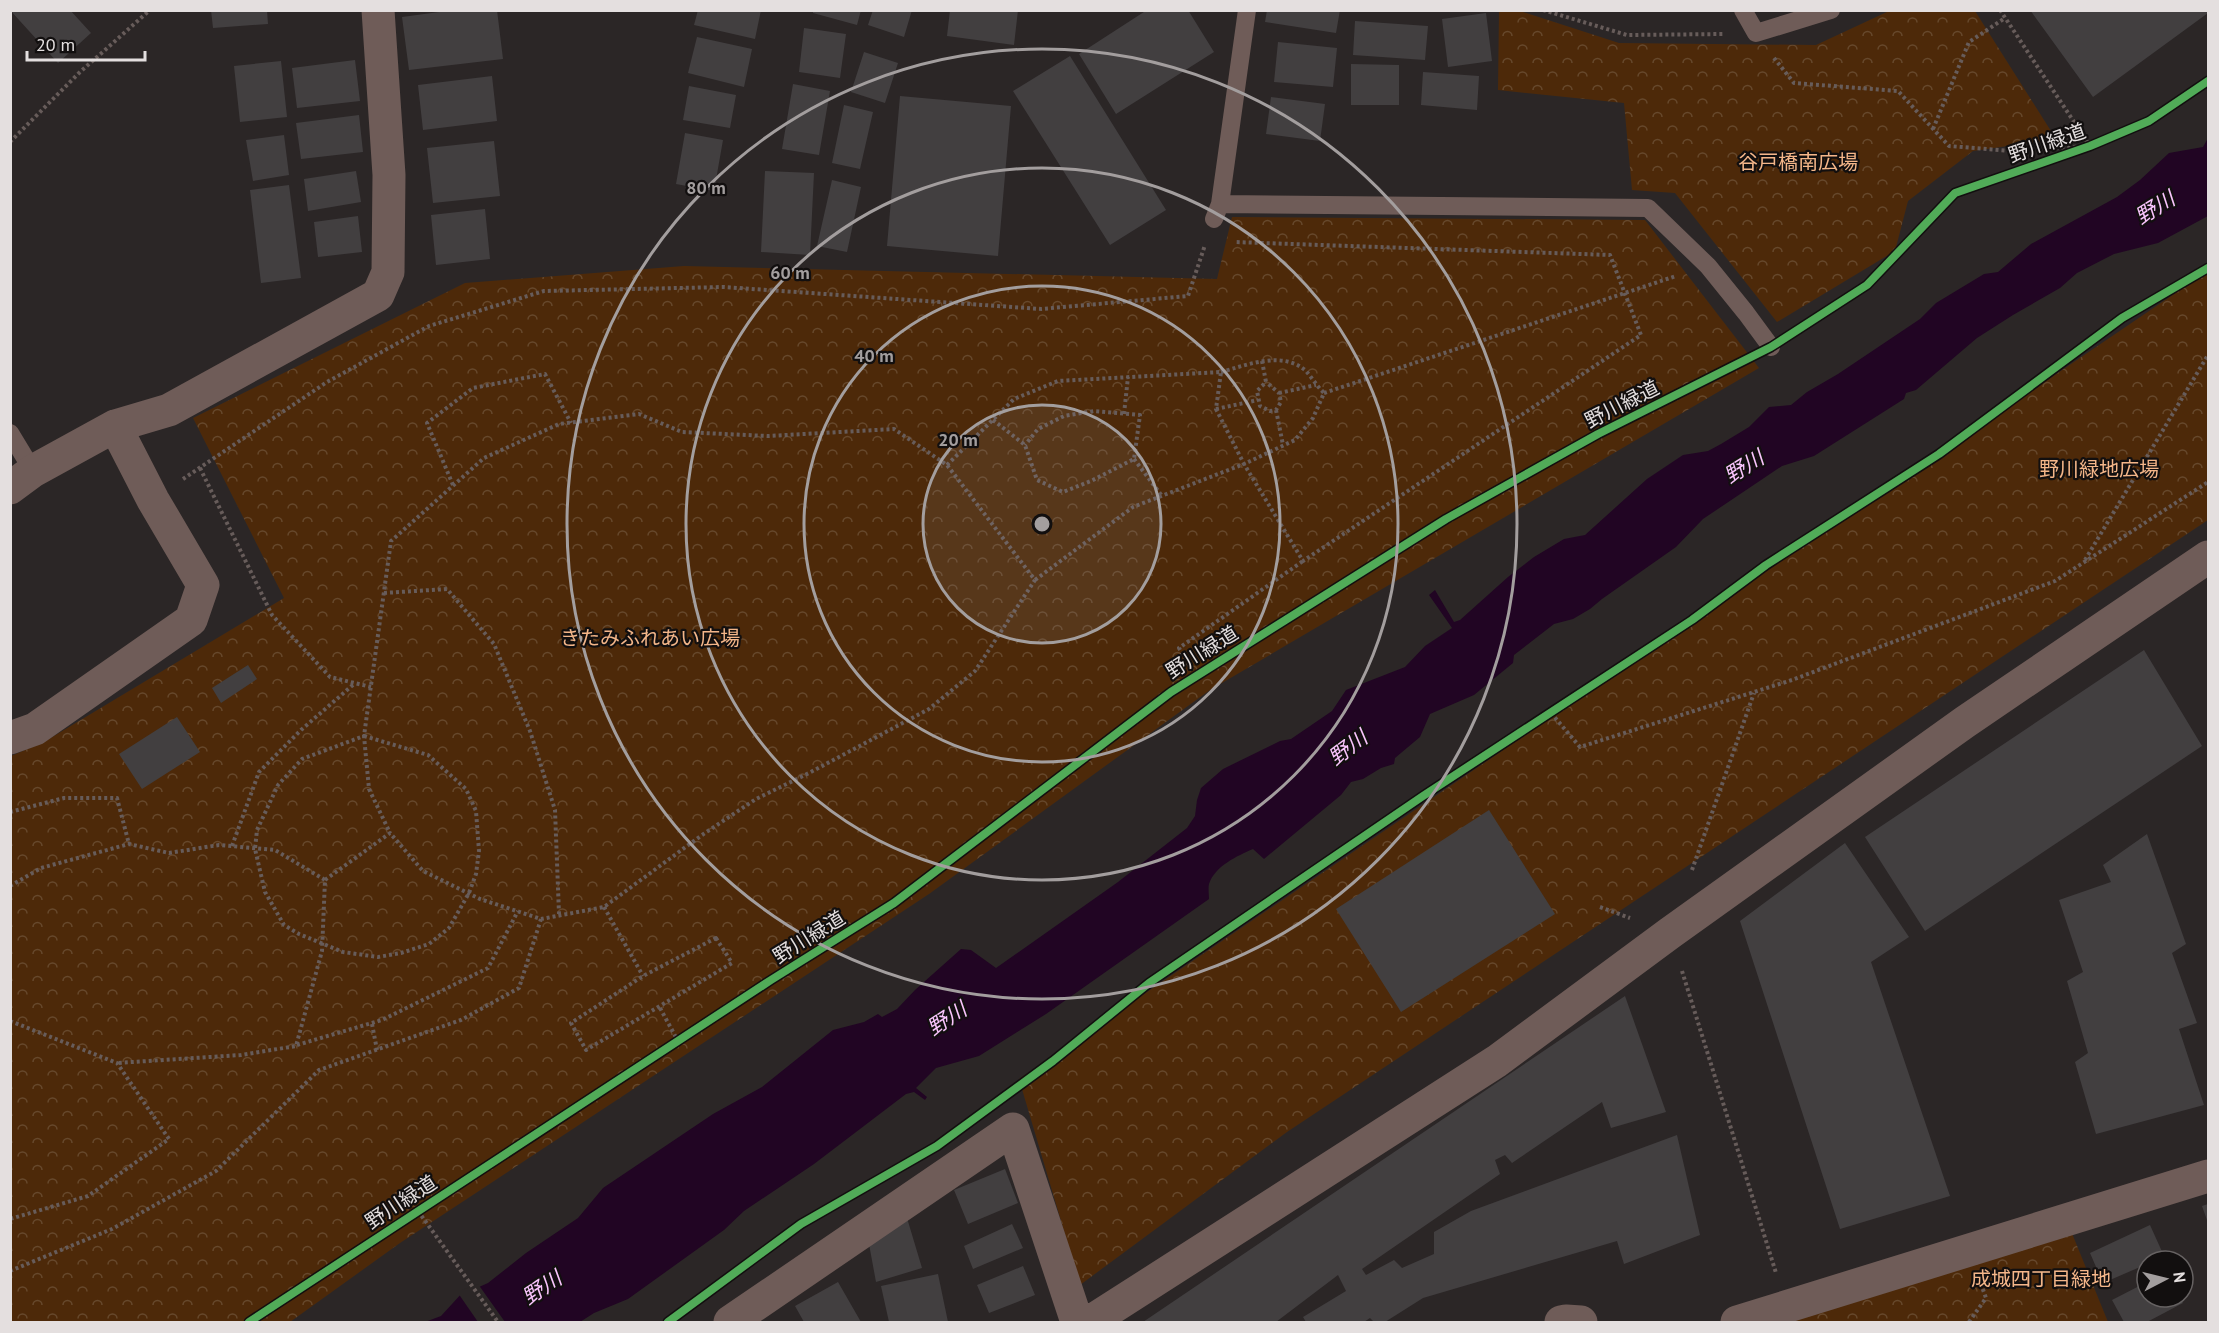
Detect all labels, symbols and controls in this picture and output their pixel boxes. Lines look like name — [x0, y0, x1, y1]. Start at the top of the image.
scale bar — [27, 24, 146, 62]
text: 20 m — [36, 33, 75, 56]
street label: 野川緑道 — [2005, 118, 2089, 168]
park label: 谷戸橋南広場 — [1738, 149, 1858, 175]
text: 80 m — [686, 176, 726, 199]
water label: 野川 — [2130, 184, 2181, 230]
text: 60 m — [770, 261, 810, 284]
text: 40 m — [854, 344, 894, 367]
street label: 野川緑道 — [1580, 374, 1664, 434]
text: 20 m — [938, 428, 978, 451]
water label: 野川 — [1719, 443, 1770, 489]
park label: 野川緑地広場 — [2039, 456, 2159, 482]
centre of rings — [1032, 514, 1052, 534]
street label: 野川緑道 — [1161, 620, 1243, 684]
park label: きたみふれあい広場 — [560, 625, 740, 651]
water label: 野川 — [1323, 723, 1374, 771]
street label: 野川緑道 — [768, 905, 850, 969]
water label: 野川 — [922, 995, 973, 1041]
street label: 野川緑道 — [360, 1169, 442, 1235]
north arrow — [2135, 1249, 2195, 1309]
water label: 野川 — [517, 1264, 568, 1311]
park label: 成城四丁目緑地 — [1971, 1266, 2111, 1292]
text: N — [2169, 1271, 2190, 1284]

